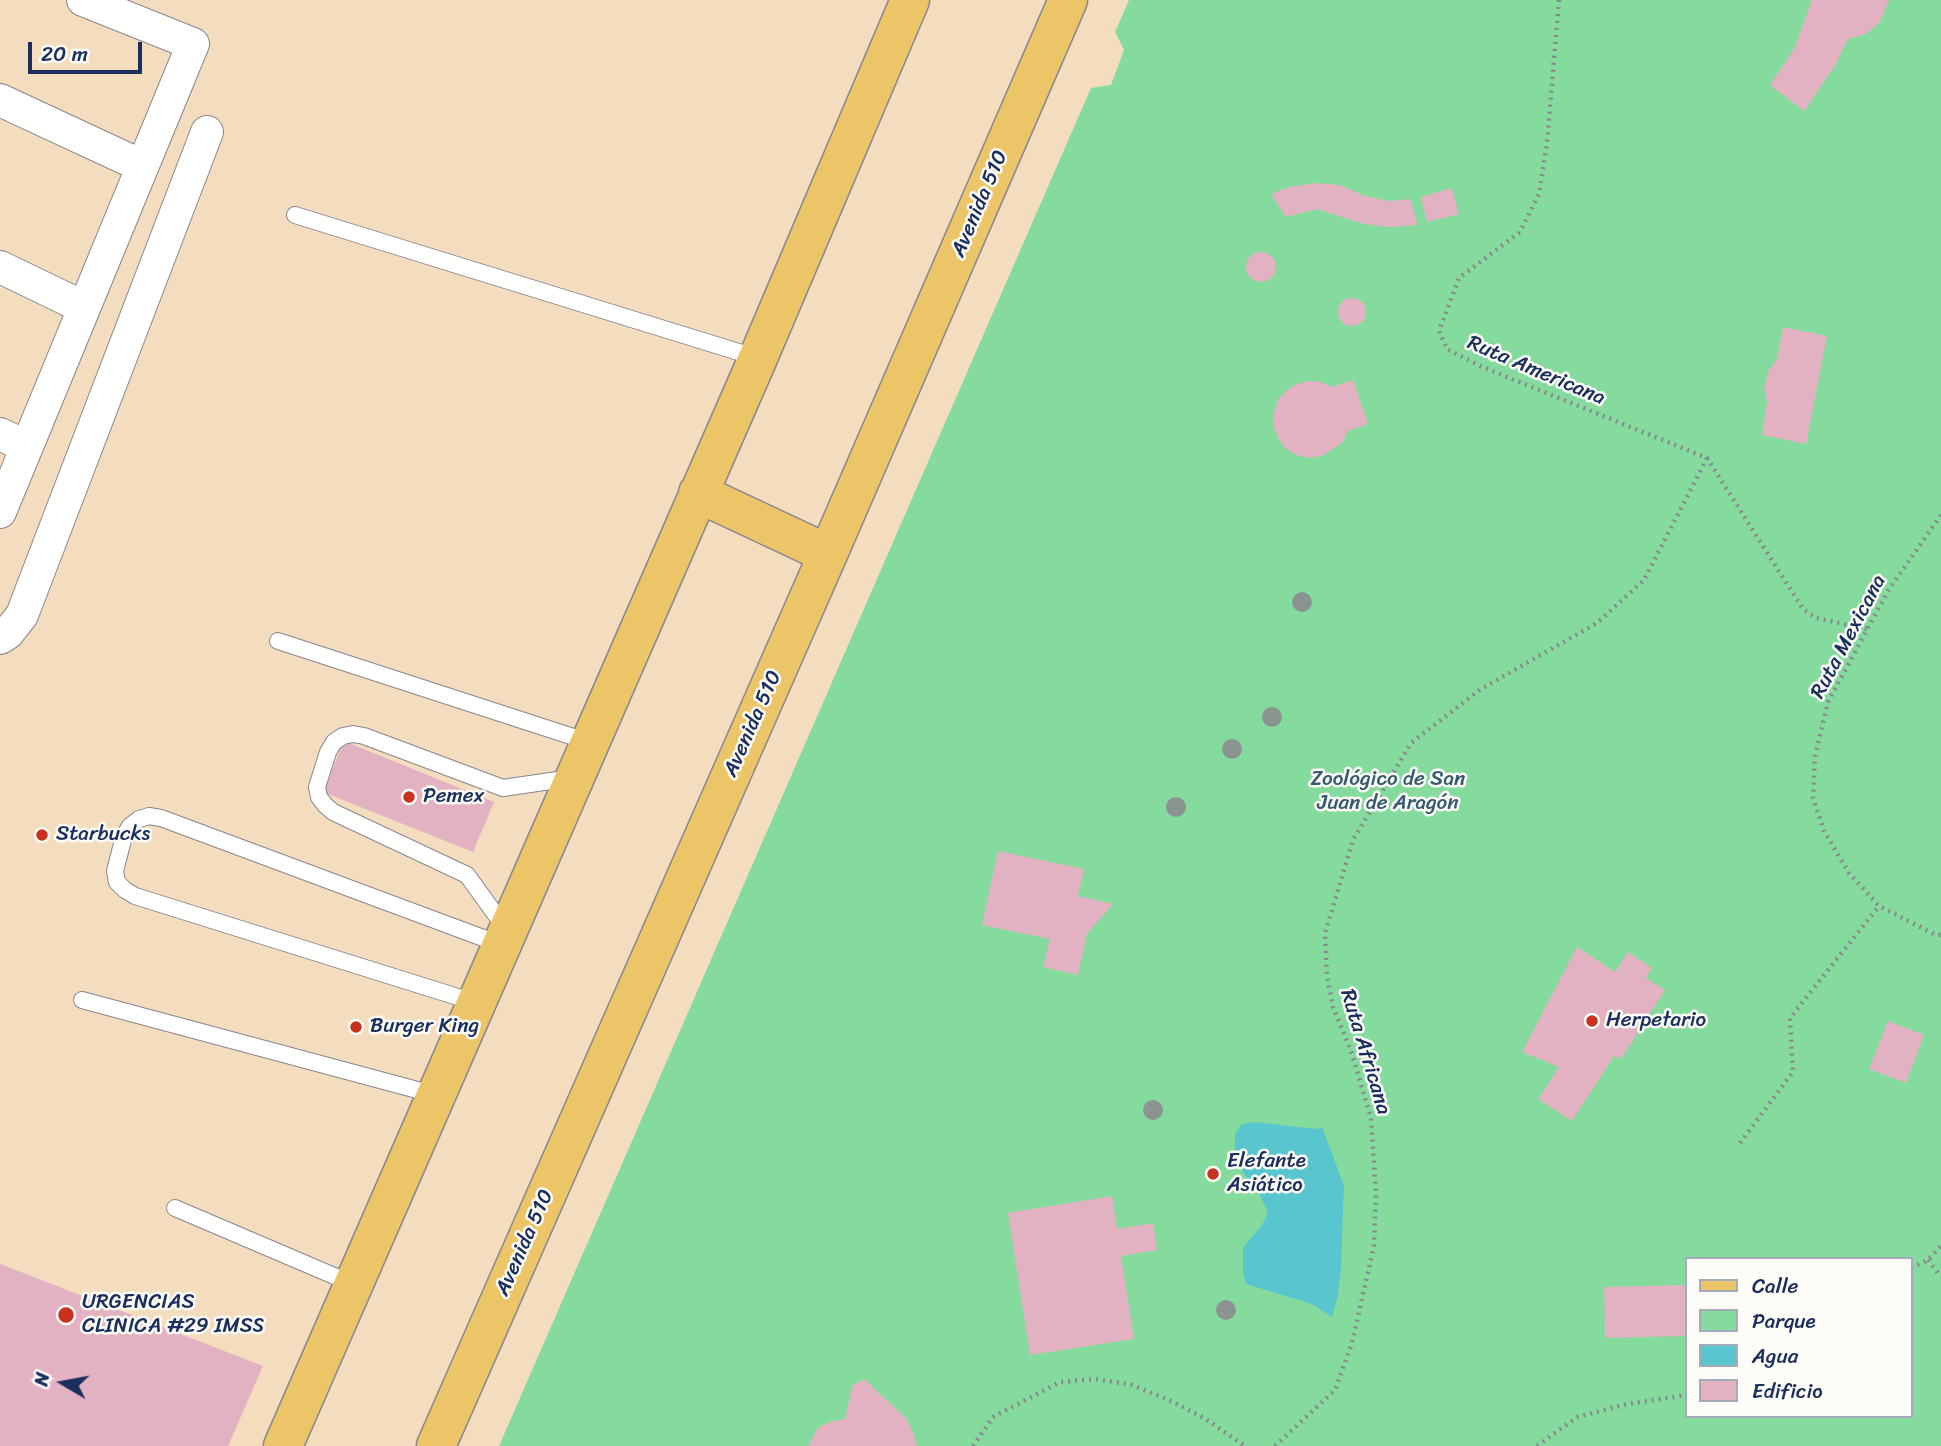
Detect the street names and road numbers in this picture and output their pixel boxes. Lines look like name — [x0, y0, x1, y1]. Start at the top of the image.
street label: Avenida 510 — [946, 147, 1014, 261]
street label: Ruta Americana — [1463, 331, 1609, 411]
street label: Ruta Mexicana — [1806, 571, 1892, 703]
street label: Avenida 510 — [718, 667, 788, 781]
street label: Ruta Africana — [1334, 986, 1396, 1118]
street label: Avenida 510 — [490, 1186, 560, 1300]

